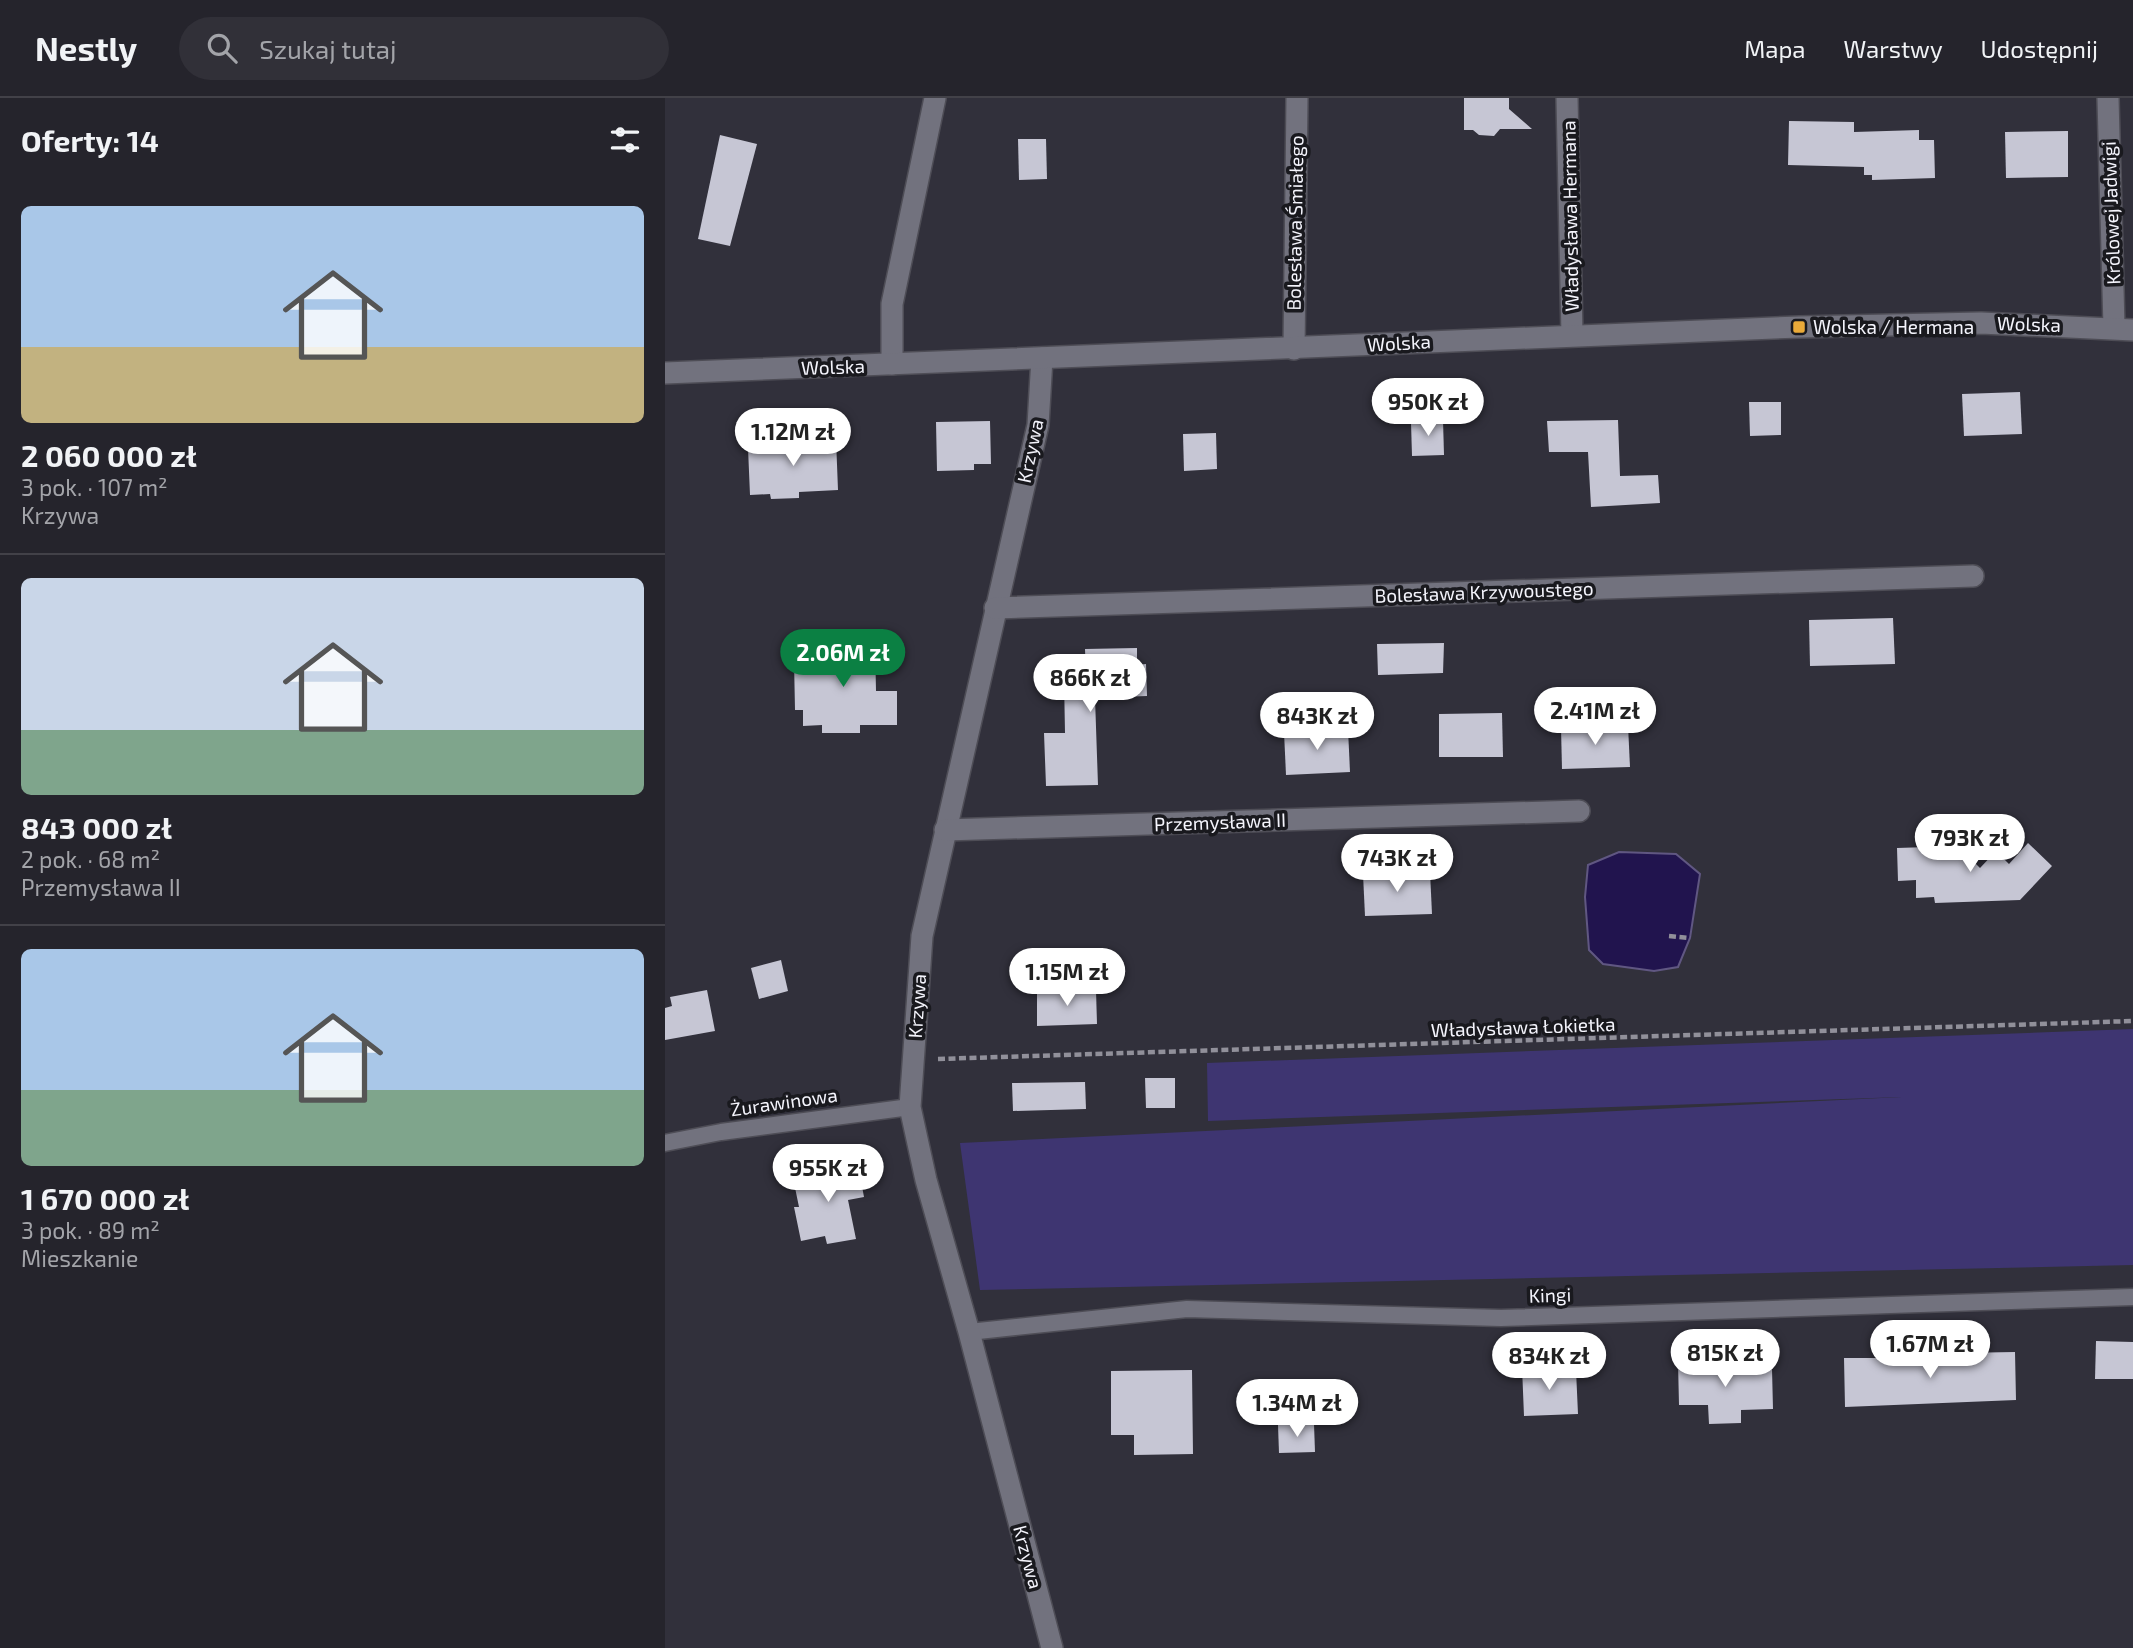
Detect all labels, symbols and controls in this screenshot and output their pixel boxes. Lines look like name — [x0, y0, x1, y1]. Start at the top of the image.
search box — [179, 17, 669, 80]
text: Nestly — [35, 28, 137, 68]
icon: search — [203, 29, 241, 67]
text: Szukaj tutaj — [259, 33, 397, 64]
text: Mapa — [1744, 34, 1806, 63]
text: Warstwy — [1844, 34, 1943, 63]
text: Udostępnij — [1981, 34, 2098, 63]
street label: Władysława Hermana — [1556, 120, 1583, 312]
icon: filters — [606, 121, 644, 159]
text: Oferty: 14 — [21, 122, 159, 158]
street label: Bolesława Śmiałego — [1281, 135, 1308, 311]
street label: Królowej Jadwigi — [2097, 141, 2124, 285]
icon: home — [270, 252, 396, 378]
street label: Wolska — [1997, 311, 2061, 336]
place label: Wolska / Hermana — [1813, 315, 1974, 338]
marker: Wolska / Hermana — [1791, 319, 1807, 335]
street label: Wolska — [1366, 329, 1431, 356]
street label: Wolska — [801, 354, 865, 379]
pin: 950K zł — [1363, 378, 1493, 438]
text: 950K zł — [1388, 387, 1468, 415]
pin: 1.12M zł — [721, 408, 865, 468]
text: 1.12M zł — [751, 417, 835, 445]
street label: Krzywa — [1012, 417, 1047, 485]
text: 2 060 000 zł — [21, 437, 197, 473]
text: 3 pok. · 107 m² — [21, 473, 168, 501]
text: Krzywa — [21, 501, 99, 529]
street label: Bolesława Krzywoustego — [1374, 576, 1594, 607]
icon: home — [270, 624, 396, 750]
pin: 2.06M zł — [771, 630, 915, 689]
text: 2.06M zł — [796, 638, 890, 666]
pin: 866K zł — [1025, 654, 1155, 714]
text: 866K zł — [1049, 663, 1131, 691]
pin: 2.41M zł — [1523, 688, 1667, 747]
pin: 843K zł — [1252, 692, 1382, 752]
text: 2.41M zł — [1550, 696, 1640, 724]
text: 843K zł — [1276, 701, 1358, 729]
street label: Przemysława II — [1154, 808, 1286, 835]
text: 843 000 zł — [21, 809, 172, 845]
pin: 793K zł — [1905, 814, 2035, 874]
text: 793K zł — [1931, 823, 2009, 851]
pin: 743K zł — [1332, 834, 1462, 894]
text: 743K zł — [1357, 843, 1437, 871]
text: 2 pok. · 68 m² — [21, 845, 160, 873]
text: Przemysława II — [21, 873, 181, 901]
pin: 1.15M zł — [995, 948, 1139, 1008]
text: 1.15M zł — [1025, 957, 1109, 985]
street label: Krzywa — [903, 973, 930, 1039]
icon: home — [270, 995, 396, 1121]
street label: Władysława Łokietka — [1430, 1012, 1616, 1041]
street label: Żurawinowa — [729, 1083, 839, 1120]
pin: 955K zł — [763, 1144, 893, 1204]
text: 955K zł — [789, 1153, 867, 1181]
text: 1 670 000 zł — [21, 1180, 189, 1216]
text: 3 pok. · 89 m² — [21, 1216, 160, 1244]
text: Mieszkanie — [21, 1244, 138, 1272]
street label: Kingi — [1528, 1282, 1572, 1307]
pin: 1.67M zł — [1858, 1320, 2002, 1380]
text: 1.67M zł — [1886, 1329, 1974, 1357]
pin: 815K zł — [1660, 1330, 1790, 1389]
pin: 834K zł — [1484, 1332, 1614, 1392]
text: 815K zł — [1687, 1338, 1763, 1366]
text: 834K zł — [1508, 1341, 1590, 1369]
pin: 1.34M zł — [1225, 1380, 1369, 1439]
text: 1.34M zł — [1252, 1388, 1342, 1416]
street label: Krzywa — [1009, 1523, 1048, 1591]

